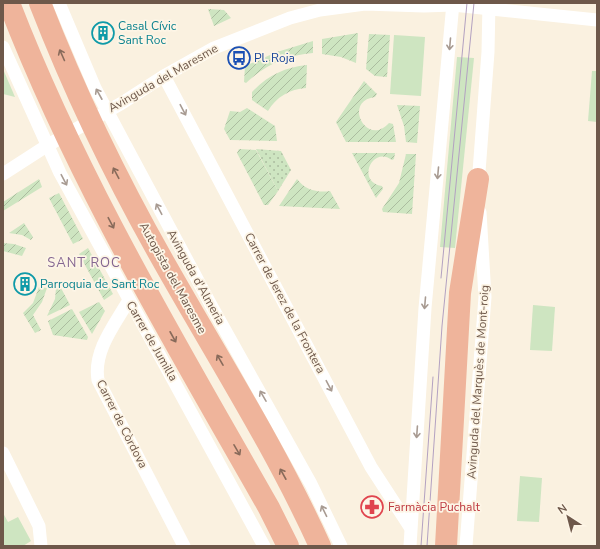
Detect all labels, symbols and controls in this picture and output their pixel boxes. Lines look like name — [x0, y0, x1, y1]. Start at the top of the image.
place label: Casal Cívic Sant Roc — [118, 18, 177, 48]
building icon: Casal Cívic Sant Roc — [90, 20, 116, 46]
one-way arrow — [446, 37, 453, 50]
street label: Avinguda del Maresme — [105, 40, 221, 116]
bus stop icon: Pl. Roja — [226, 45, 252, 71]
one-way arrow — [57, 49, 65, 61]
place label: Pl. Roja — [254, 50, 295, 66]
one-way arrow — [95, 88, 102, 100]
one-way arrow — [180, 104, 187, 116]
one-way arrow — [434, 166, 441, 179]
one-way arrow — [112, 167, 120, 179]
one-way arrow — [61, 174, 68, 186]
one-way arrow — [155, 203, 163, 215]
one-way arrow — [108, 217, 116, 229]
street label: Autopista del Maresme — [136, 219, 210, 337]
street label: Avinguda d'Almeria — [163, 227, 229, 327]
street label: Carrer de Jerez de la Frontera — [241, 230, 329, 376]
district label: SANT ROC — [47, 254, 121, 272]
building icon: Parroquia de Sant Roc — [12, 271, 38, 297]
place label: Parroquia de Sant Roc — [40, 276, 160, 292]
street label: Avinguda del Marquès de Mont-roig — [463, 285, 493, 479]
one-way arrow — [422, 296, 429, 309]
street label: Carrer de Jumilla — [123, 298, 181, 384]
one-way arrow — [170, 331, 178, 343]
one-way arrow — [216, 354, 224, 366]
street label: Carrer de Còrdova — [93, 377, 151, 471]
one-way arrow — [325, 379, 333, 391]
one-way arrow — [258, 390, 266, 402]
one-way arrow — [413, 426, 420, 439]
one-way arrow — [233, 444, 241, 456]
one-way arrow — [279, 468, 287, 480]
pharmacy icon: Farmàcia Puchalt — [359, 494, 385, 520]
north arrow — [548, 497, 588, 537]
place label: Farmàcia Puchalt — [388, 499, 481, 515]
text: N — [555, 501, 570, 518]
one-way arrow — [320, 505, 327, 517]

